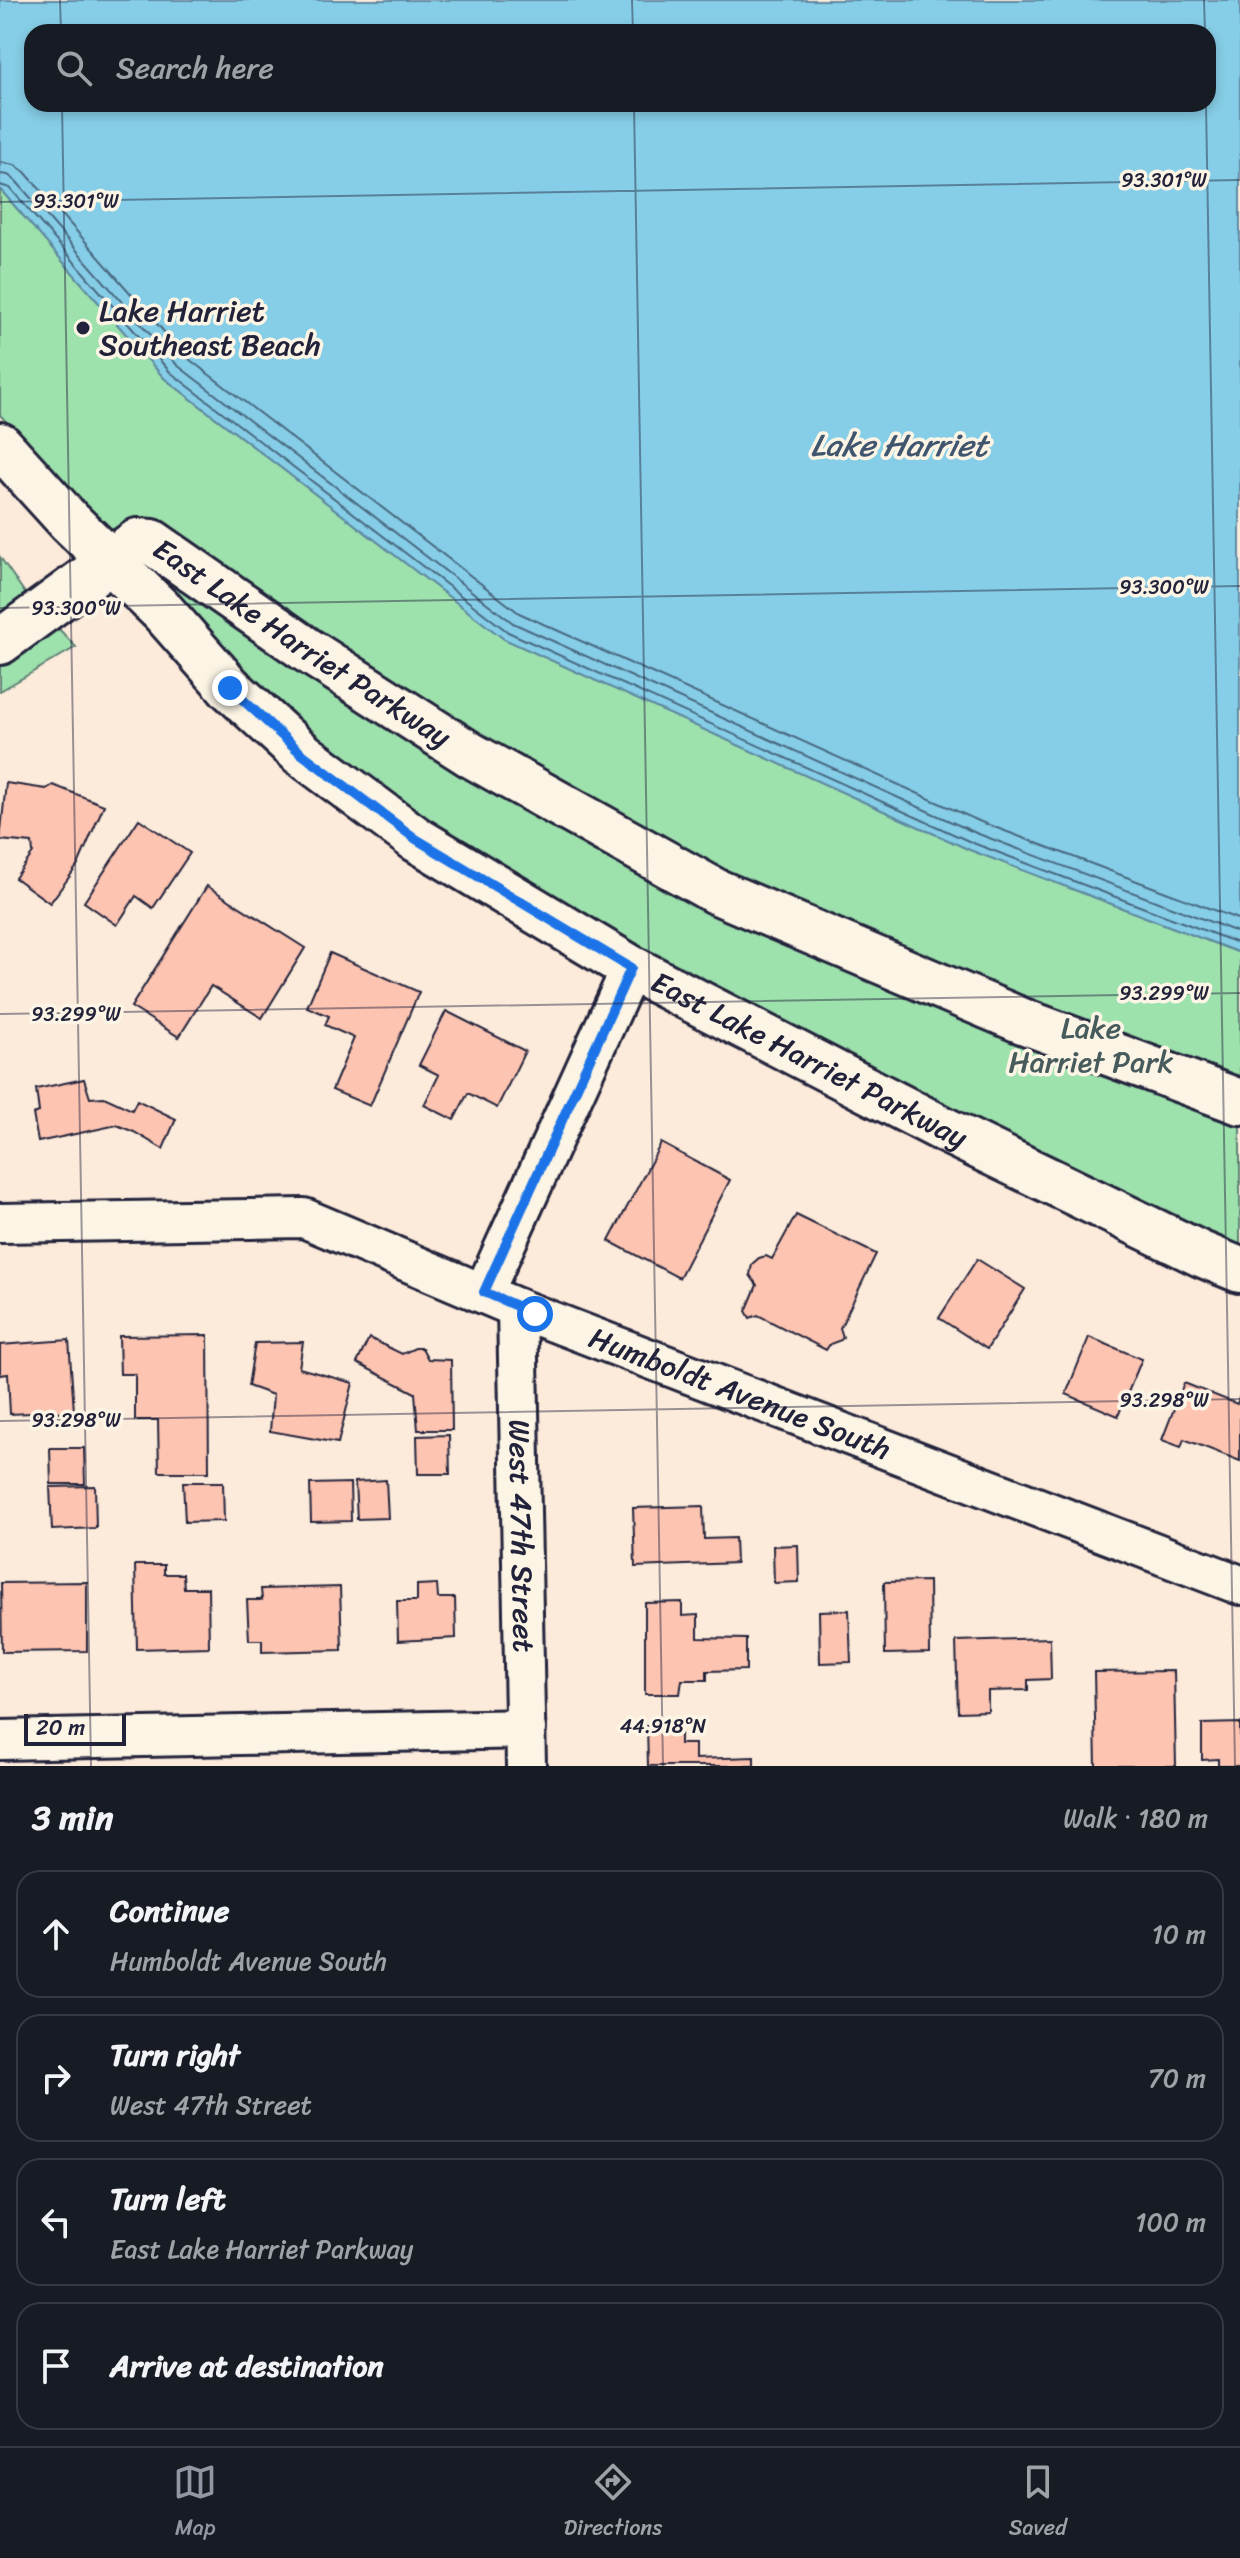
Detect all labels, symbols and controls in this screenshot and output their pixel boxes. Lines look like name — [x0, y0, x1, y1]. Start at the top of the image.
search box — [24, 24, 1216, 112]
text: Search here — [116, 41, 274, 95]
icon: search — [52, 46, 96, 90]
text: 93.301°W — [1121, 163, 1207, 198]
text: 93.301°W — [33, 184, 119, 219]
place label: Lake Harriet Southeast Beach — [99, 284, 321, 372]
marker: Lake Harriet Southeast Beach — [74, 319, 92, 337]
water label: Lake Harriet — [811, 417, 991, 474]
street label: East Lake Harriet Parkway — [141, 523, 463, 763]
text: 93.300°W — [1119, 570, 1209, 605]
text: 93.300°W — [31, 591, 121, 626]
route end — [212, 670, 248, 706]
street label: East Lake Harriet Parkway — [641, 956, 977, 1164]
text: 93.299°W — [1119, 976, 1209, 1011]
text: 93.299°W — [31, 997, 121, 1032]
park label: Lake Harriet Park — [1008, 1001, 1174, 1089]
route start — [517, 1296, 553, 1332]
street label: Humboldt Avenue South — [581, 1311, 899, 1476]
text: 93.298°W — [1119, 1383, 1209, 1418]
text: 93.298°W — [31, 1403, 121, 1438]
street label: West 47th Street — [492, 1419, 551, 1653]
text: 20 m — [36, 1708, 85, 1747]
text: 44.918°N — [620, 1709, 706, 1744]
scale bar — [24, 1710, 126, 1746]
text: 3 min — [32, 1788, 113, 1848]
text: Walk · 180 m — [1063, 1795, 1208, 1841]
text: Continue — [110, 1884, 229, 1938]
text: 10 m — [1152, 1911, 1206, 1957]
icon: ahead — [34, 1912, 78, 1956]
text: Humboldt Avenue South — [110, 1938, 387, 1984]
text: Turn right — [110, 2028, 240, 2082]
text: 70 m — [1148, 2055, 1206, 2101]
icon: right — [34, 2056, 78, 2100]
text: West 47th Street — [110, 2082, 312, 2128]
text: Turn left — [110, 2172, 226, 2226]
text: 100 m — [1135, 2199, 1206, 2245]
icon: left — [34, 2200, 78, 2244]
text: East Lake Harriet Parkway — [110, 2226, 413, 2272]
text: Arrive at destination — [110, 2339, 384, 2393]
icon: arrive — [34, 2344, 78, 2388]
tab: Map — [173, 2460, 217, 2547]
tab: Directions — [564, 2460, 662, 2547]
tab: Saved — [1009, 2460, 1067, 2547]

